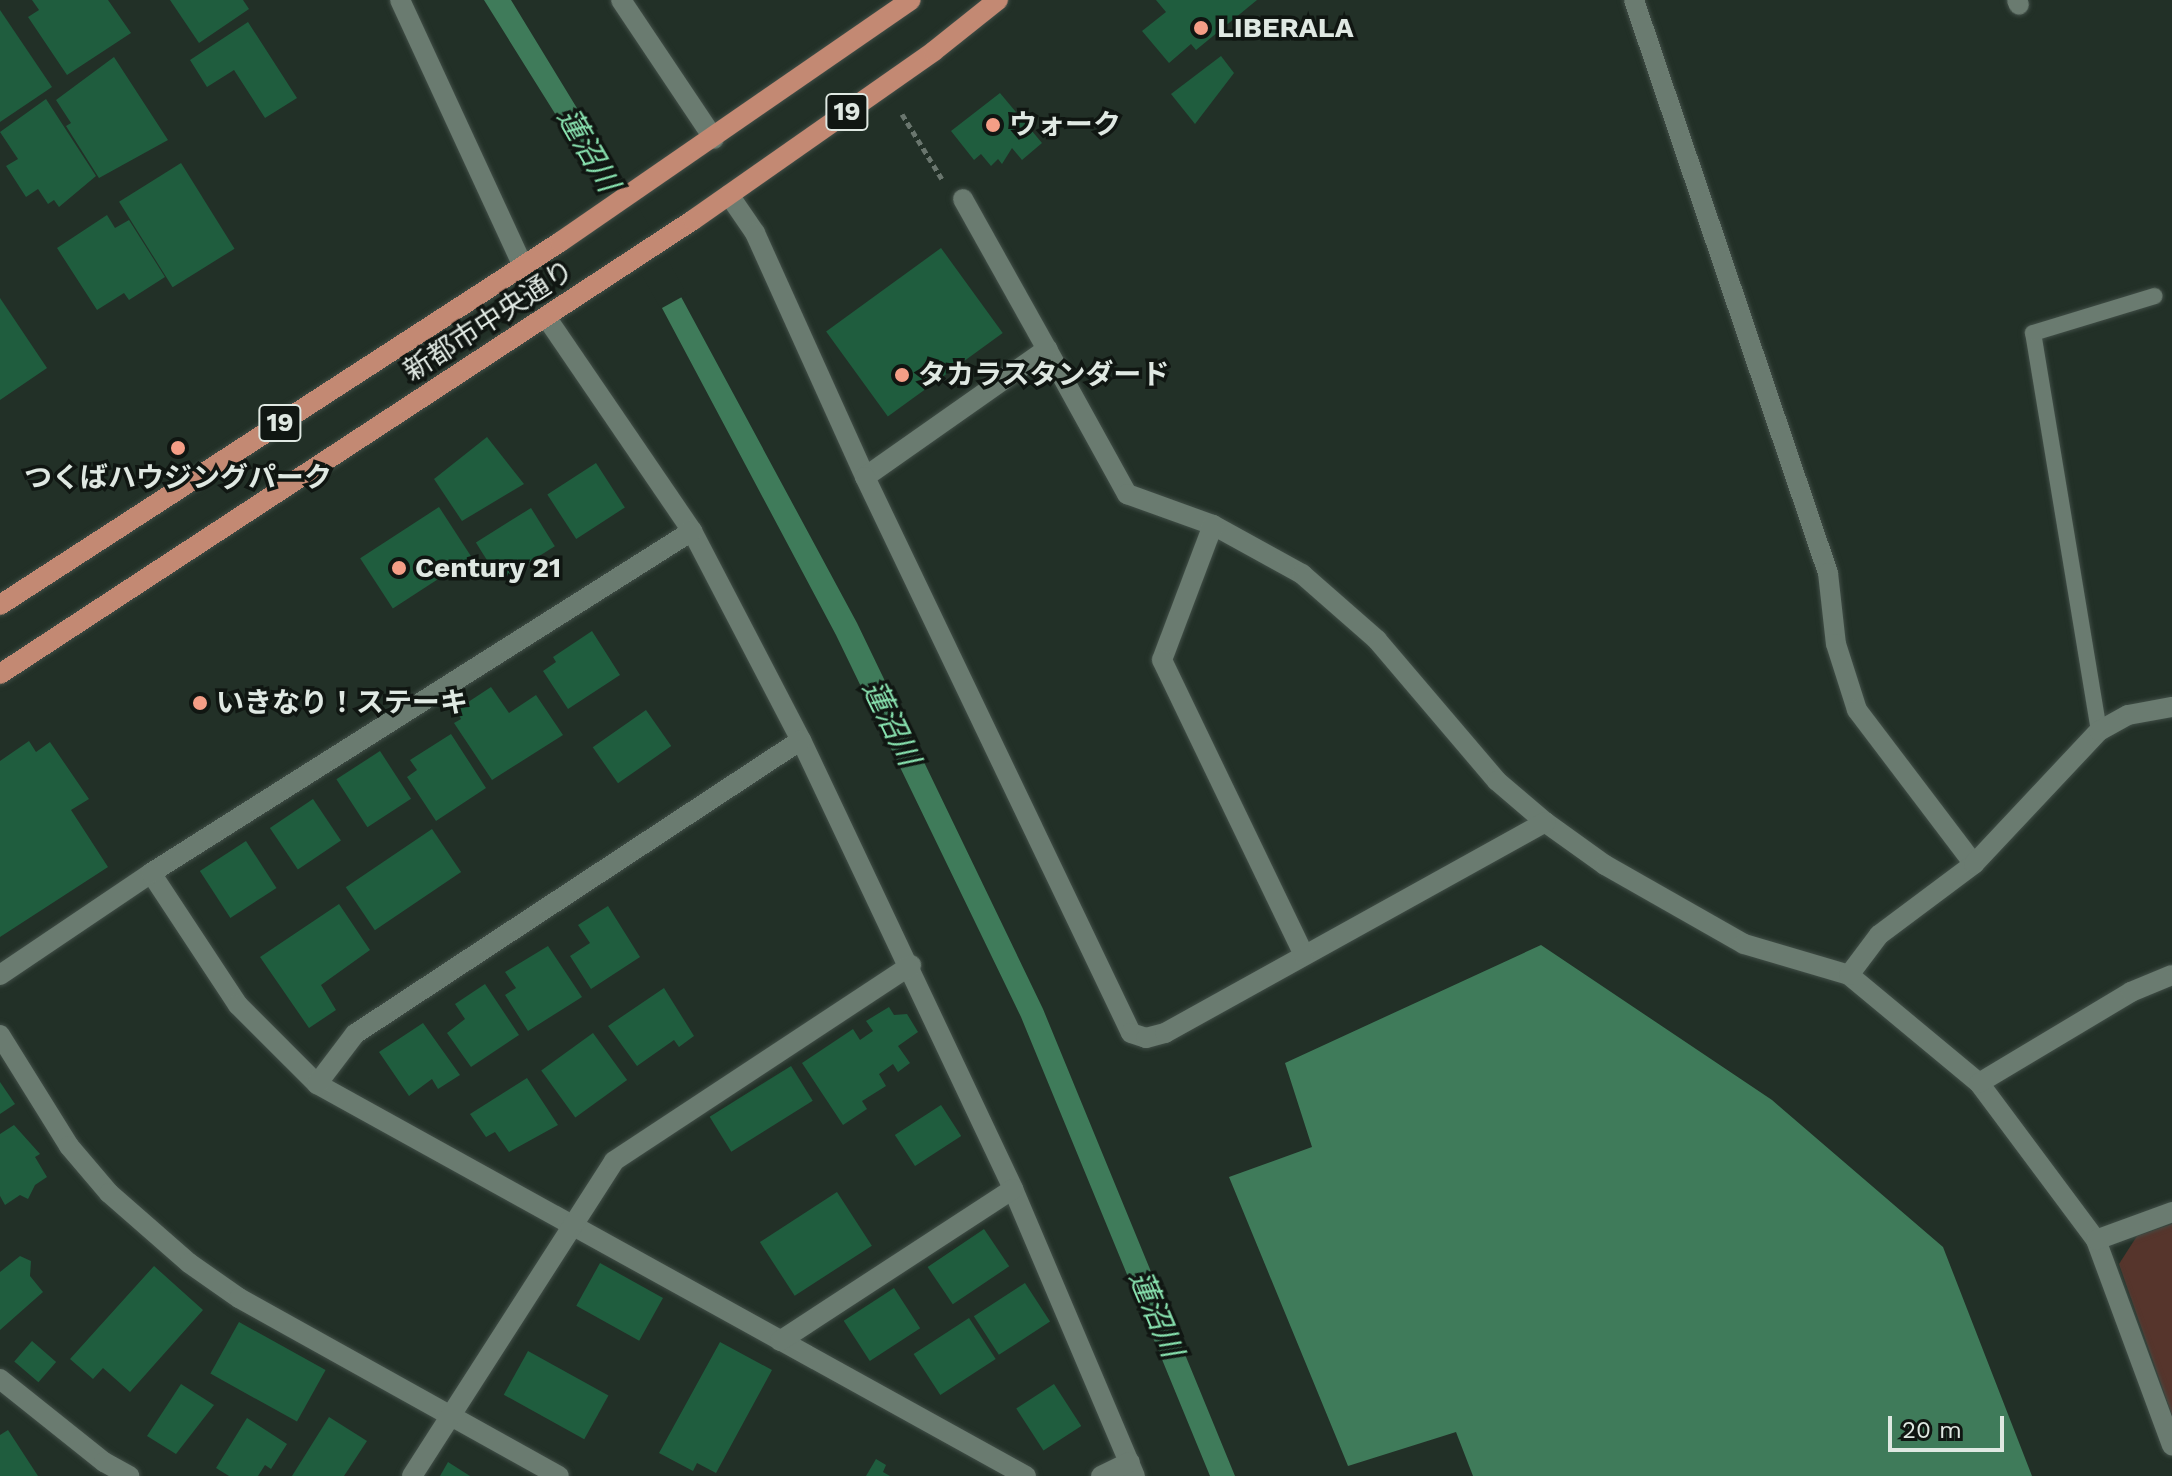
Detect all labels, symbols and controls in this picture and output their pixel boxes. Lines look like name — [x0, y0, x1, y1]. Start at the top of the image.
place label: LIBERALA — [1217, 11, 1354, 45]
marker: LIBERALA — [1192, 19, 1210, 37]
road number: 19 — [825, 90, 869, 134]
water label: 蓮沼川 — [550, 102, 626, 198]
place label: ウォーク — [1009, 108, 1121, 142]
marker: ウォーク — [984, 116, 1002, 134]
street label: 新都市中央通り — [398, 254, 580, 388]
place label: タカラスタンダード — [918, 358, 1170, 392]
marker: タカラスタンダード — [893, 366, 911, 384]
road number: 19 — [258, 401, 302, 445]
marker: つくばハウジングパーク — [169, 439, 187, 457]
place label: つくばハウジングパーク — [24, 461, 332, 495]
place label: Century 21 — [415, 551, 562, 585]
marker: Century 21 — [390, 559, 408, 577]
water label: 蓮沼川 — [855, 675, 927, 771]
place label: いきなり！ステーキ — [216, 686, 468, 720]
marker: いきなり！ステーキ — [191, 694, 209, 712]
water label: 蓮沼川 — [1122, 1266, 1190, 1362]
scale bar — [1892, 1400, 2008, 1450]
text: 20 m — [1902, 1416, 1962, 1444]

